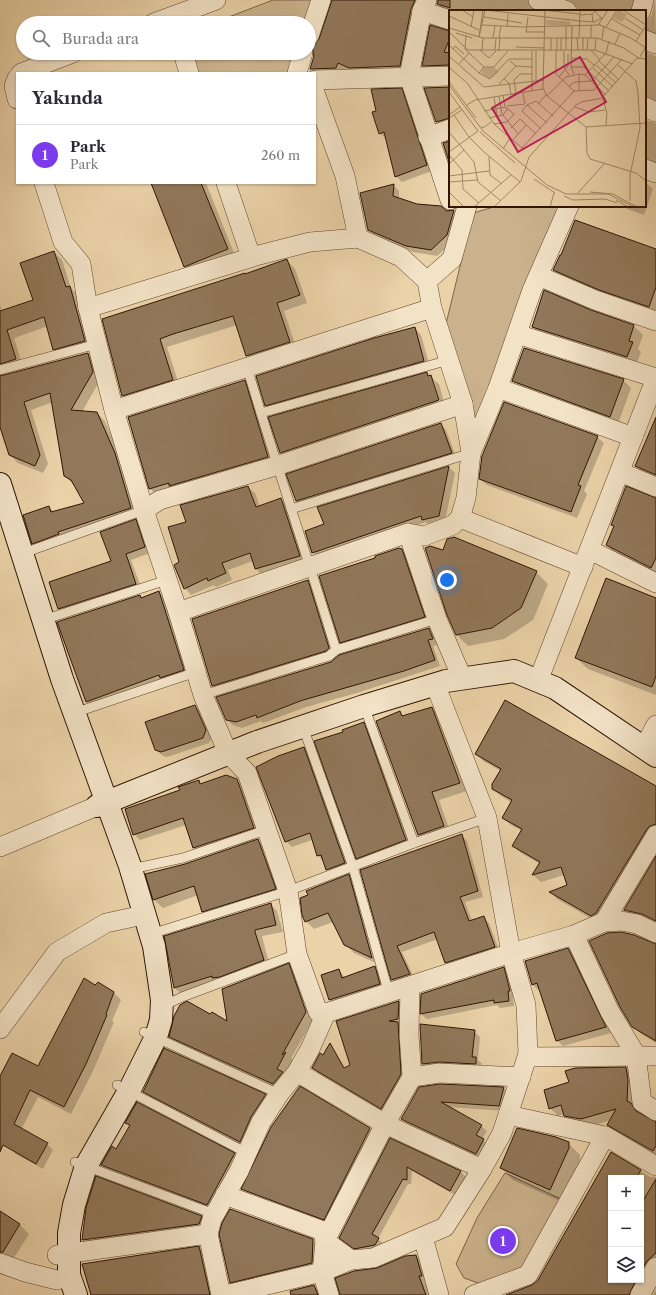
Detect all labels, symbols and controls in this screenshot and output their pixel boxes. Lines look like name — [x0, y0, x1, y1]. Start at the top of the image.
inset map — [449, 10, 646, 207]
search box — [16, 16, 316, 60]
icon: search — [30, 27, 52, 49]
text: Burada ara — [62, 29, 139, 48]
text: Yakında — [32, 88, 103, 108]
text: Park — [70, 137, 106, 156]
text: 1 — [42, 147, 48, 163]
text: 260 m — [261, 147, 300, 163]
text: Park — [70, 156, 98, 172]
your location — [437, 570, 457, 590]
map controls — [608, 1175, 644, 1283]
button: + — [608, 1175, 644, 1211]
button: − — [608, 1211, 644, 1247]
pin: 1 — [490, 1226, 516, 1256]
button: layers — [608, 1247, 644, 1283]

